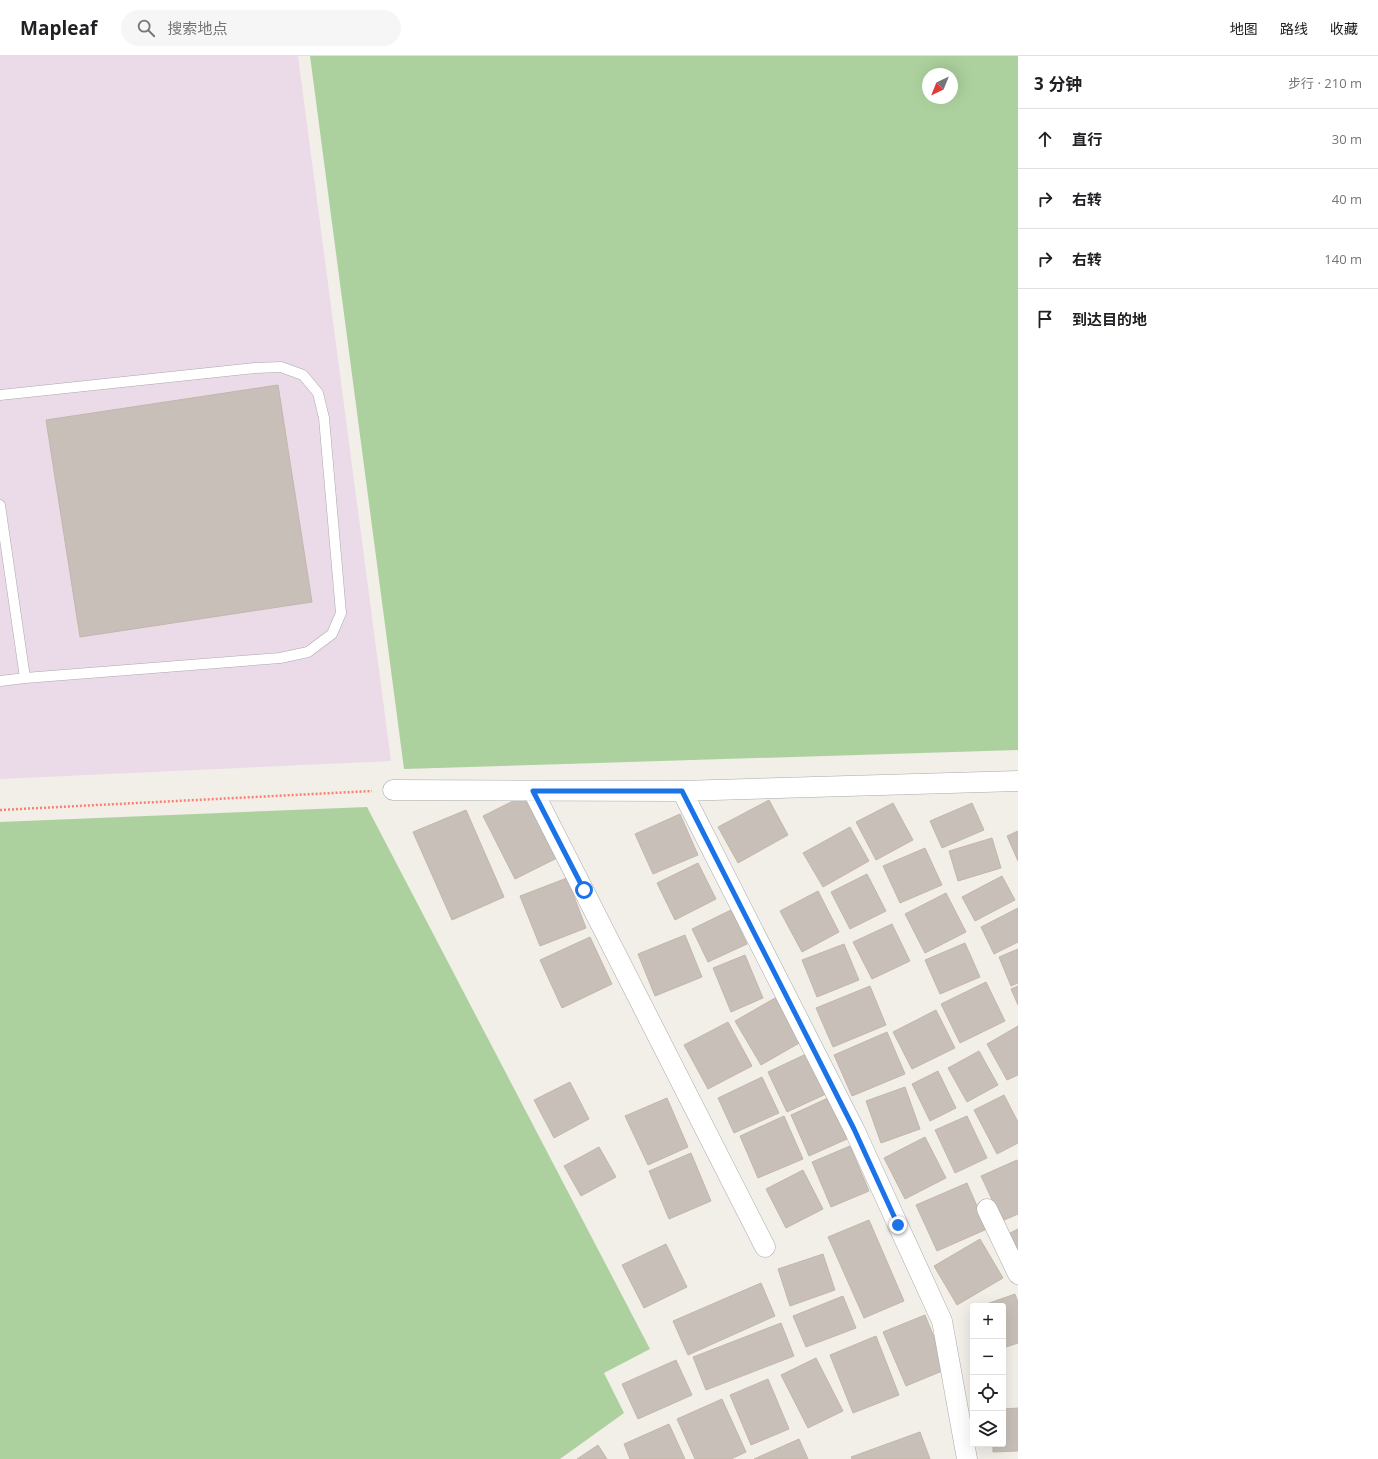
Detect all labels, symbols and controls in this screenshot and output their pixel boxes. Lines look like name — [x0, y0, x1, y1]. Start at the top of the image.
search box — [121, 10, 401, 46]
text: Mapleaf — [20, 15, 97, 41]
icon: search — [135, 17, 157, 39]
text: 搜索地点 — [167, 18, 227, 38]
text: 地图 — [1230, 19, 1258, 38]
text: 路线 — [1280, 19, 1308, 38]
text: 收藏 — [1330, 19, 1358, 38]
north arrow — [922, 68, 958, 104]
text: 3 分钟 — [1034, 72, 1082, 95]
text: 步行 · 210 m — [1288, 74, 1362, 92]
icon: ahead — [1034, 128, 1056, 150]
text: 直行 — [1072, 129, 1102, 149]
text: 30 m — [1332, 130, 1362, 148]
icon: right — [1034, 188, 1056, 210]
text: 右转 — [1072, 189, 1102, 209]
text: 40 m — [1332, 190, 1362, 208]
icon: right — [1034, 248, 1056, 270]
text: 右转 — [1072, 249, 1102, 269]
text: 140 m — [1324, 250, 1362, 268]
icon: arrive — [1034, 308, 1056, 330]
text: 到达目的地 — [1072, 309, 1147, 329]
route start — [575, 881, 593, 899]
route end — [889, 1216, 907, 1234]
map controls — [970, 1303, 1006, 1447]
button: + — [970, 1303, 1006, 1339]
button: − — [970, 1339, 1006, 1375]
button: locate — [970, 1375, 1006, 1411]
button: layers — [970, 1411, 1006, 1447]

